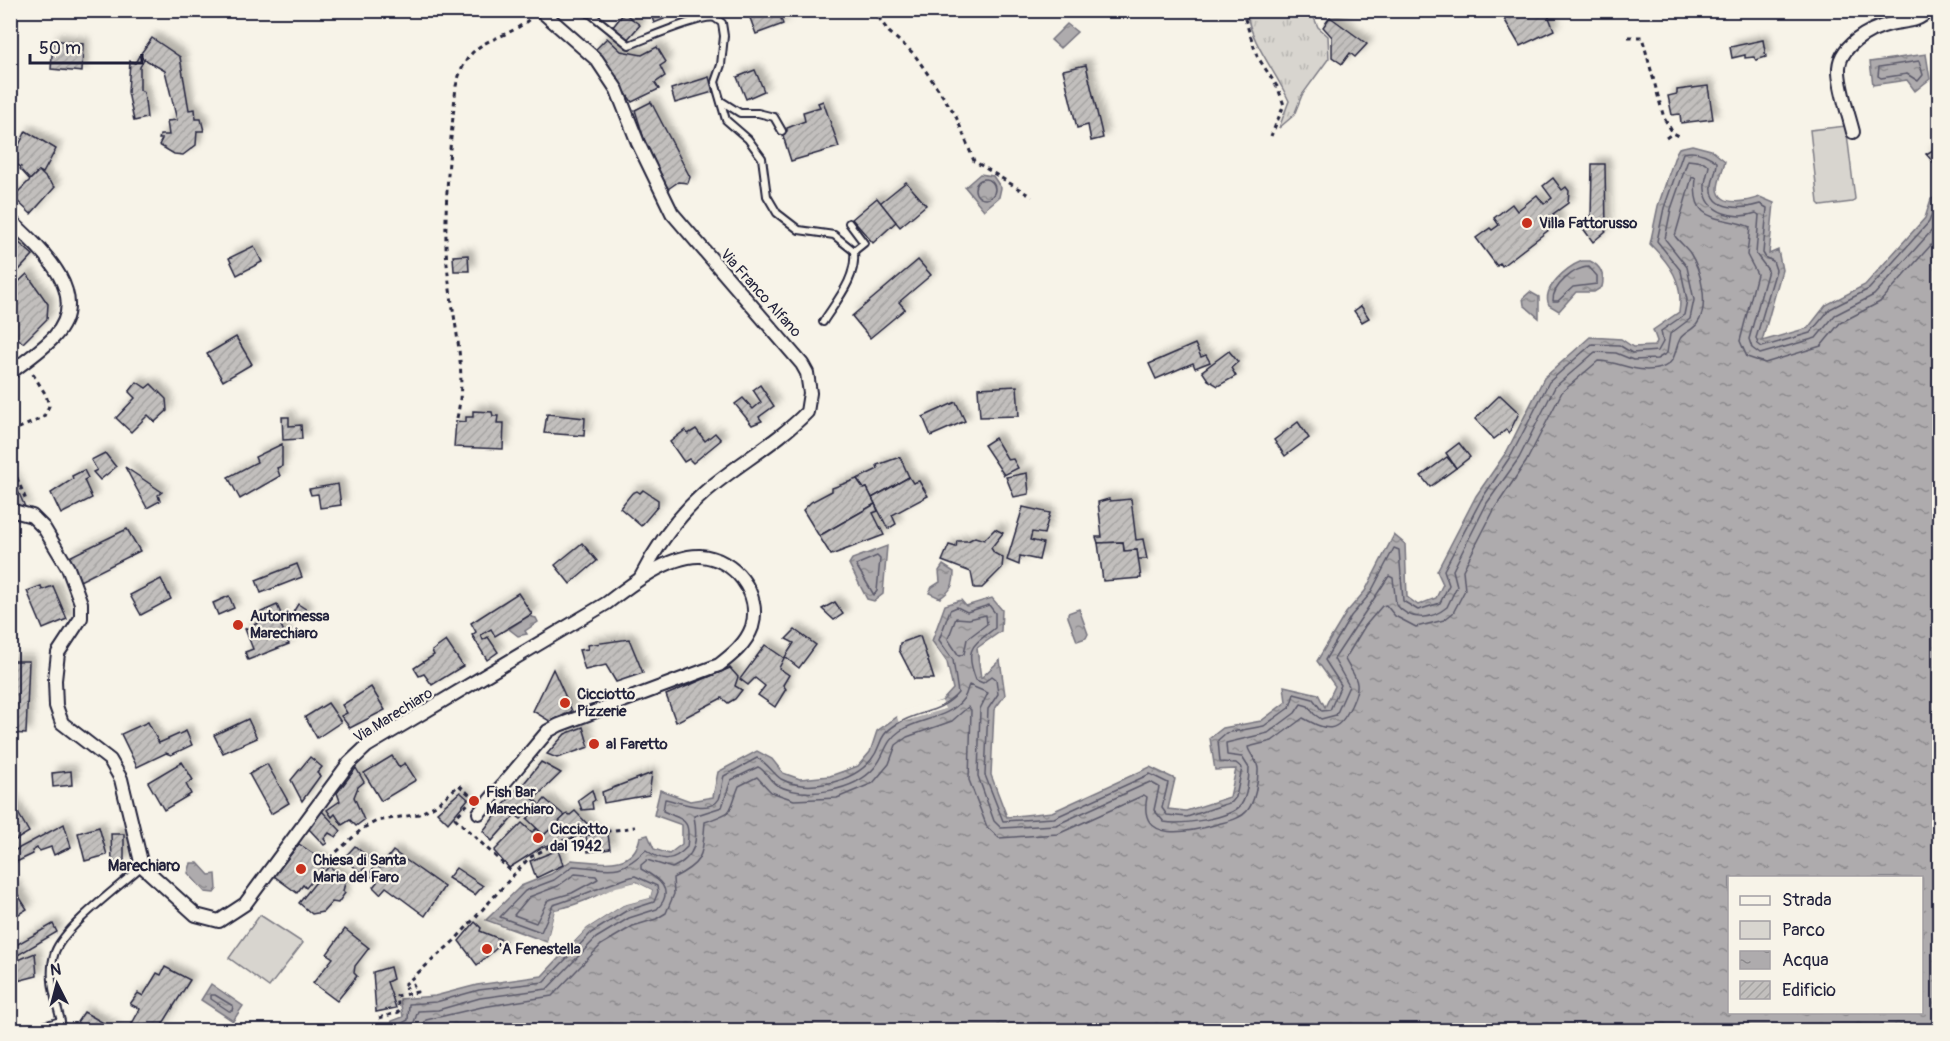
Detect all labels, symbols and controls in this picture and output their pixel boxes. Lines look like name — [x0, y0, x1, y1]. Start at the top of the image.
scale bar — [30, 27, 142, 65]
text: 50 m — [39, 37, 81, 60]
place label: Villa Fattorusso — [1539, 214, 1637, 233]
marker: Villa Fattorusso — [1520, 216, 1534, 230]
street label: Via Franco Alfano — [716, 245, 805, 341]
place label: Autorimessa Marechiaro — [250, 607, 330, 643]
marker: Autorimessa Marechiaro — [231, 618, 245, 632]
street label: Via Marechiaro — [350, 684, 436, 747]
place label: Cicciotto Pizzerie — [577, 685, 635, 721]
marker: Cicciotto Pizzerie — [558, 696, 572, 710]
place label: al Faretto — [606, 735, 668, 754]
marker: al Faretto — [587, 737, 601, 751]
place label: Fish Bar Marechiaro — [486, 783, 554, 819]
marker: Fish Bar Marechiaro — [467, 794, 481, 808]
place label: Cicciotto dal 1942 — [550, 820, 608, 856]
marker: Cicciotto dal 1942 — [531, 831, 545, 845]
place label: Chiesa di Santa Maria del Faro — [313, 851, 406, 887]
district label: Marechiaro — [108, 856, 181, 876]
marker: Chiesa di Santa Maria del Faro — [294, 862, 308, 876]
legend — [1728, 876, 1923, 1014]
text: Strada — [1782, 889, 1832, 912]
text: Parco — [1782, 919, 1825, 942]
place label: 'A Fenestella — [499, 940, 581, 959]
marker: 'A Fenestella — [480, 942, 494, 956]
text: Acqua — [1782, 949, 1829, 972]
north arrow — [27, 954, 87, 1014]
text: N — [49, 960, 62, 981]
text: Edificio — [1782, 979, 1836, 1002]

